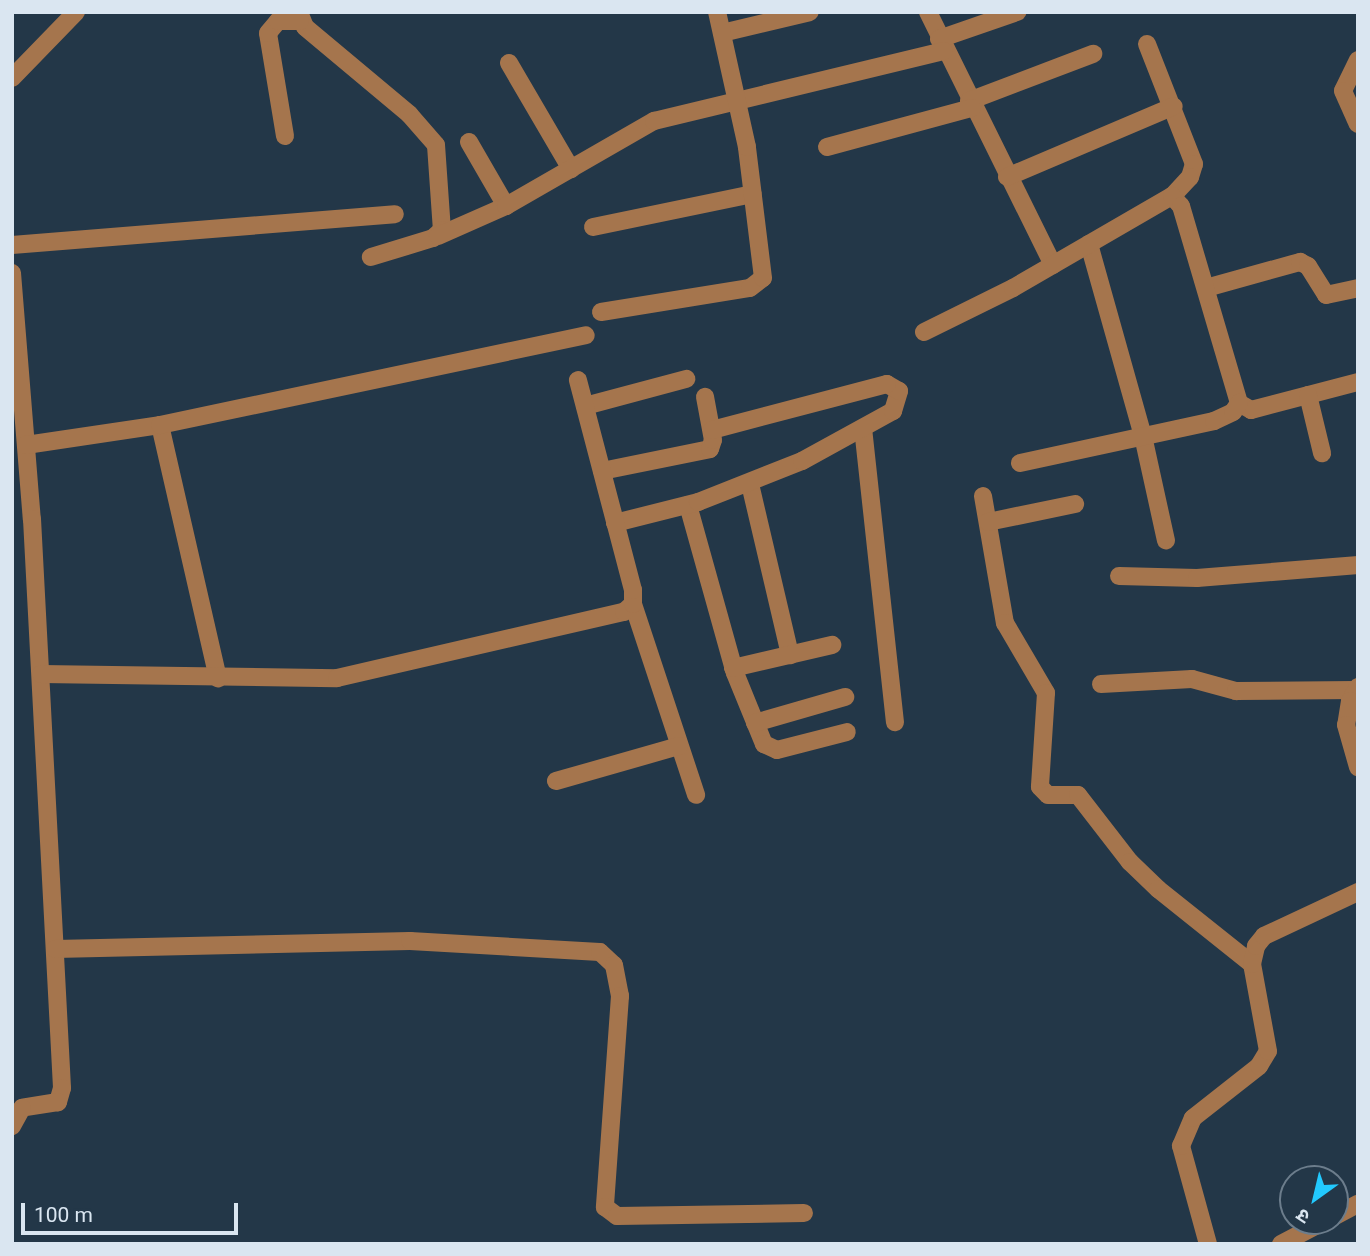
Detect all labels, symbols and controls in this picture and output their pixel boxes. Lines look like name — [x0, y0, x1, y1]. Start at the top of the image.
north arrow — [1279, 1165, 1349, 1235]
scale bar — [24, 1190, 242, 1234]
text: 100 m — [34, 1203, 93, 1227]
text: उ — [1292, 1204, 1314, 1229]

